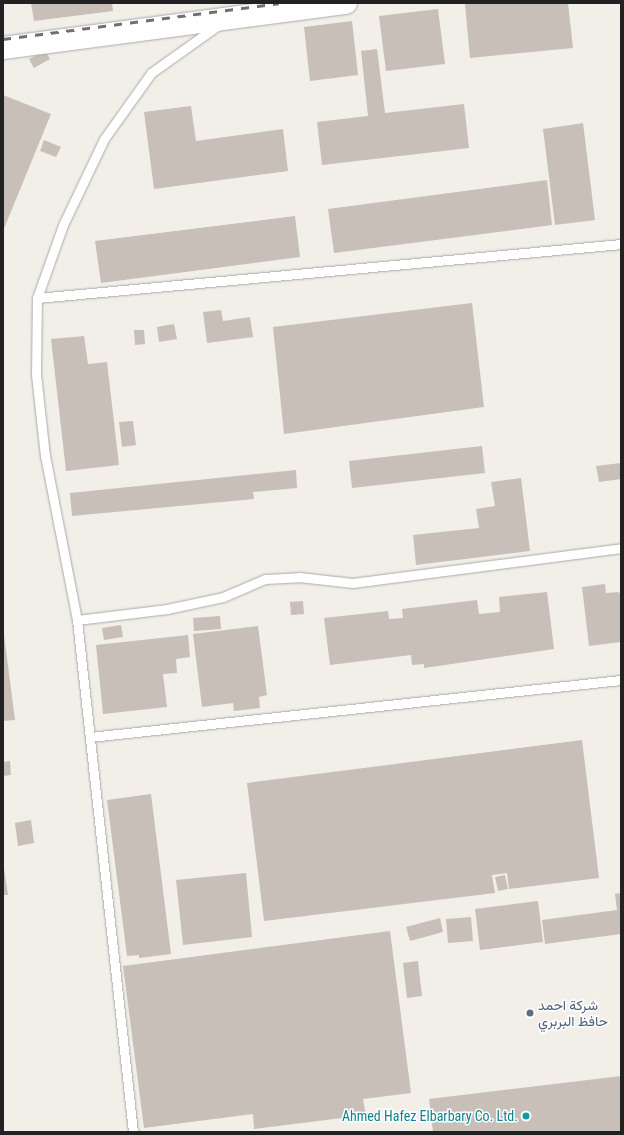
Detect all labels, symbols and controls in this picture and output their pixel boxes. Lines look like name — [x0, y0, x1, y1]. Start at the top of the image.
place label: شركة احمد حافظ البربري — [538, 997, 608, 1030]
marker: شركة احمد حافظ البربري — [525, 1008, 535, 1018]
place label: Ahmed Hafez Elbarbary Co. Ltd. — [342, 1108, 518, 1124]
marker: Ahmed Hafez Elbarbary Co. Ltd. — [521, 1111, 531, 1121]

